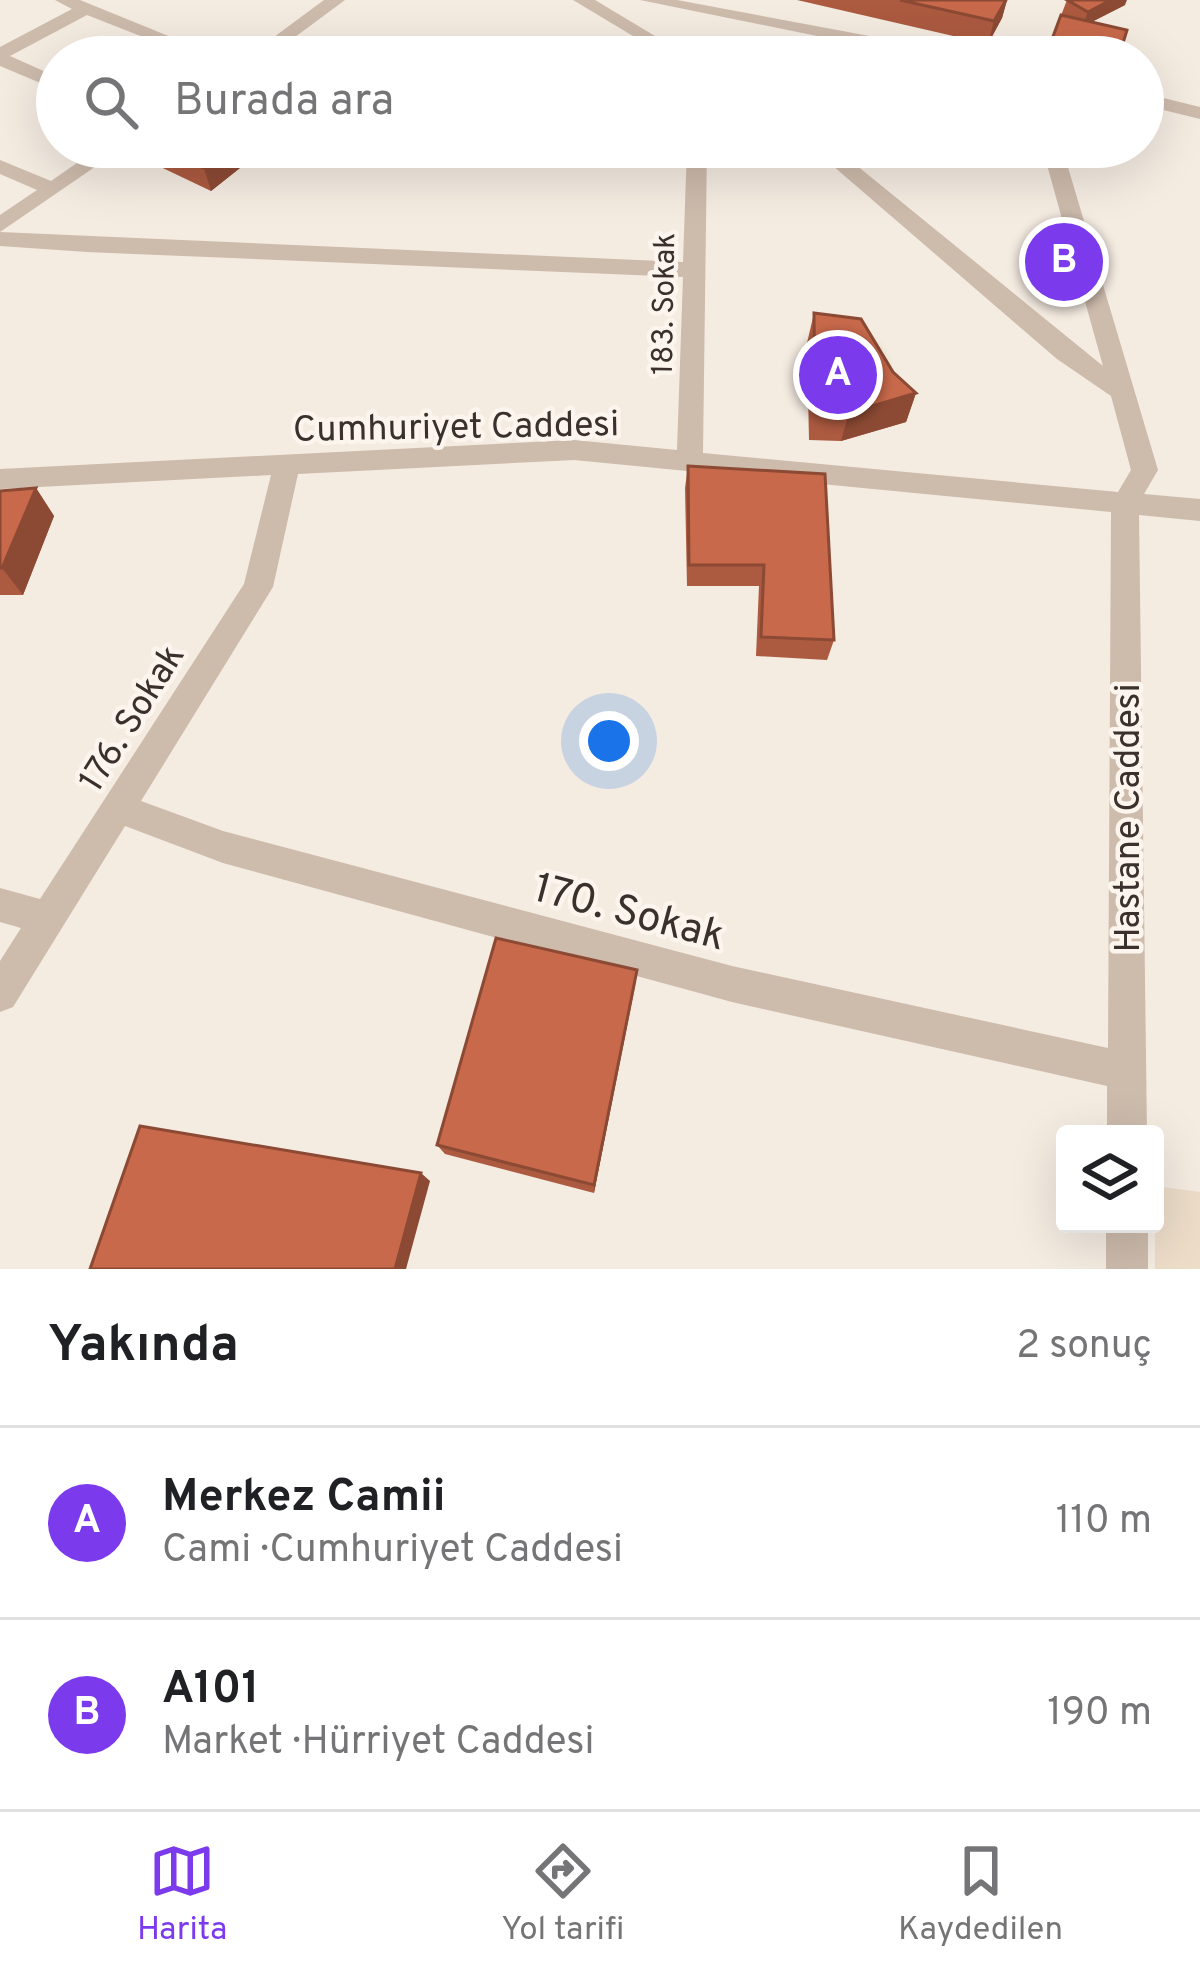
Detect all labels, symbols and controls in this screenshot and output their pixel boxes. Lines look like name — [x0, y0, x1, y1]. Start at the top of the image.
search box — [36, 36, 1164, 168]
icon: search — [78, 69, 144, 135]
text: Burada ara — [174, 74, 394, 131]
pin: B — [1025, 217, 1103, 307]
street label: 183. Sokak — [646, 233, 685, 376]
pin: A — [799, 330, 877, 420]
street label: Cumhuriyet Caddesi — [293, 403, 620, 455]
street label: 176. Sokak — [70, 637, 197, 802]
street label: Hastane Caddesi — [1107, 683, 1153, 953]
your location — [579, 711, 639, 771]
street label: 170. Sokak — [527, 863, 730, 965]
map controls — [1056, 1125, 1164, 1233]
button: layers — [1056, 1125, 1164, 1233]
text: Yakında — [48, 1315, 239, 1380]
text: 2 sonuç — [1016, 1323, 1152, 1372]
text: Merkez Camii — [162, 1470, 446, 1527]
text: A — [73, 1498, 101, 1547]
text: 110 m — [1056, 1498, 1152, 1547]
text: Cami · Cumhuriyet Caddesi — [162, 1527, 623, 1576]
text: A101 — [162, 1662, 259, 1719]
text: B — [74, 1690, 100, 1739]
text: 190 m — [1047, 1690, 1152, 1739]
text: Market · Hürriyet Caddesi — [162, 1719, 594, 1768]
tab: Harita — [137, 1838, 227, 1952]
tab: Yol tarifi — [501, 1838, 624, 1952]
tab: Kaydedilen — [898, 1838, 1063, 1952]

